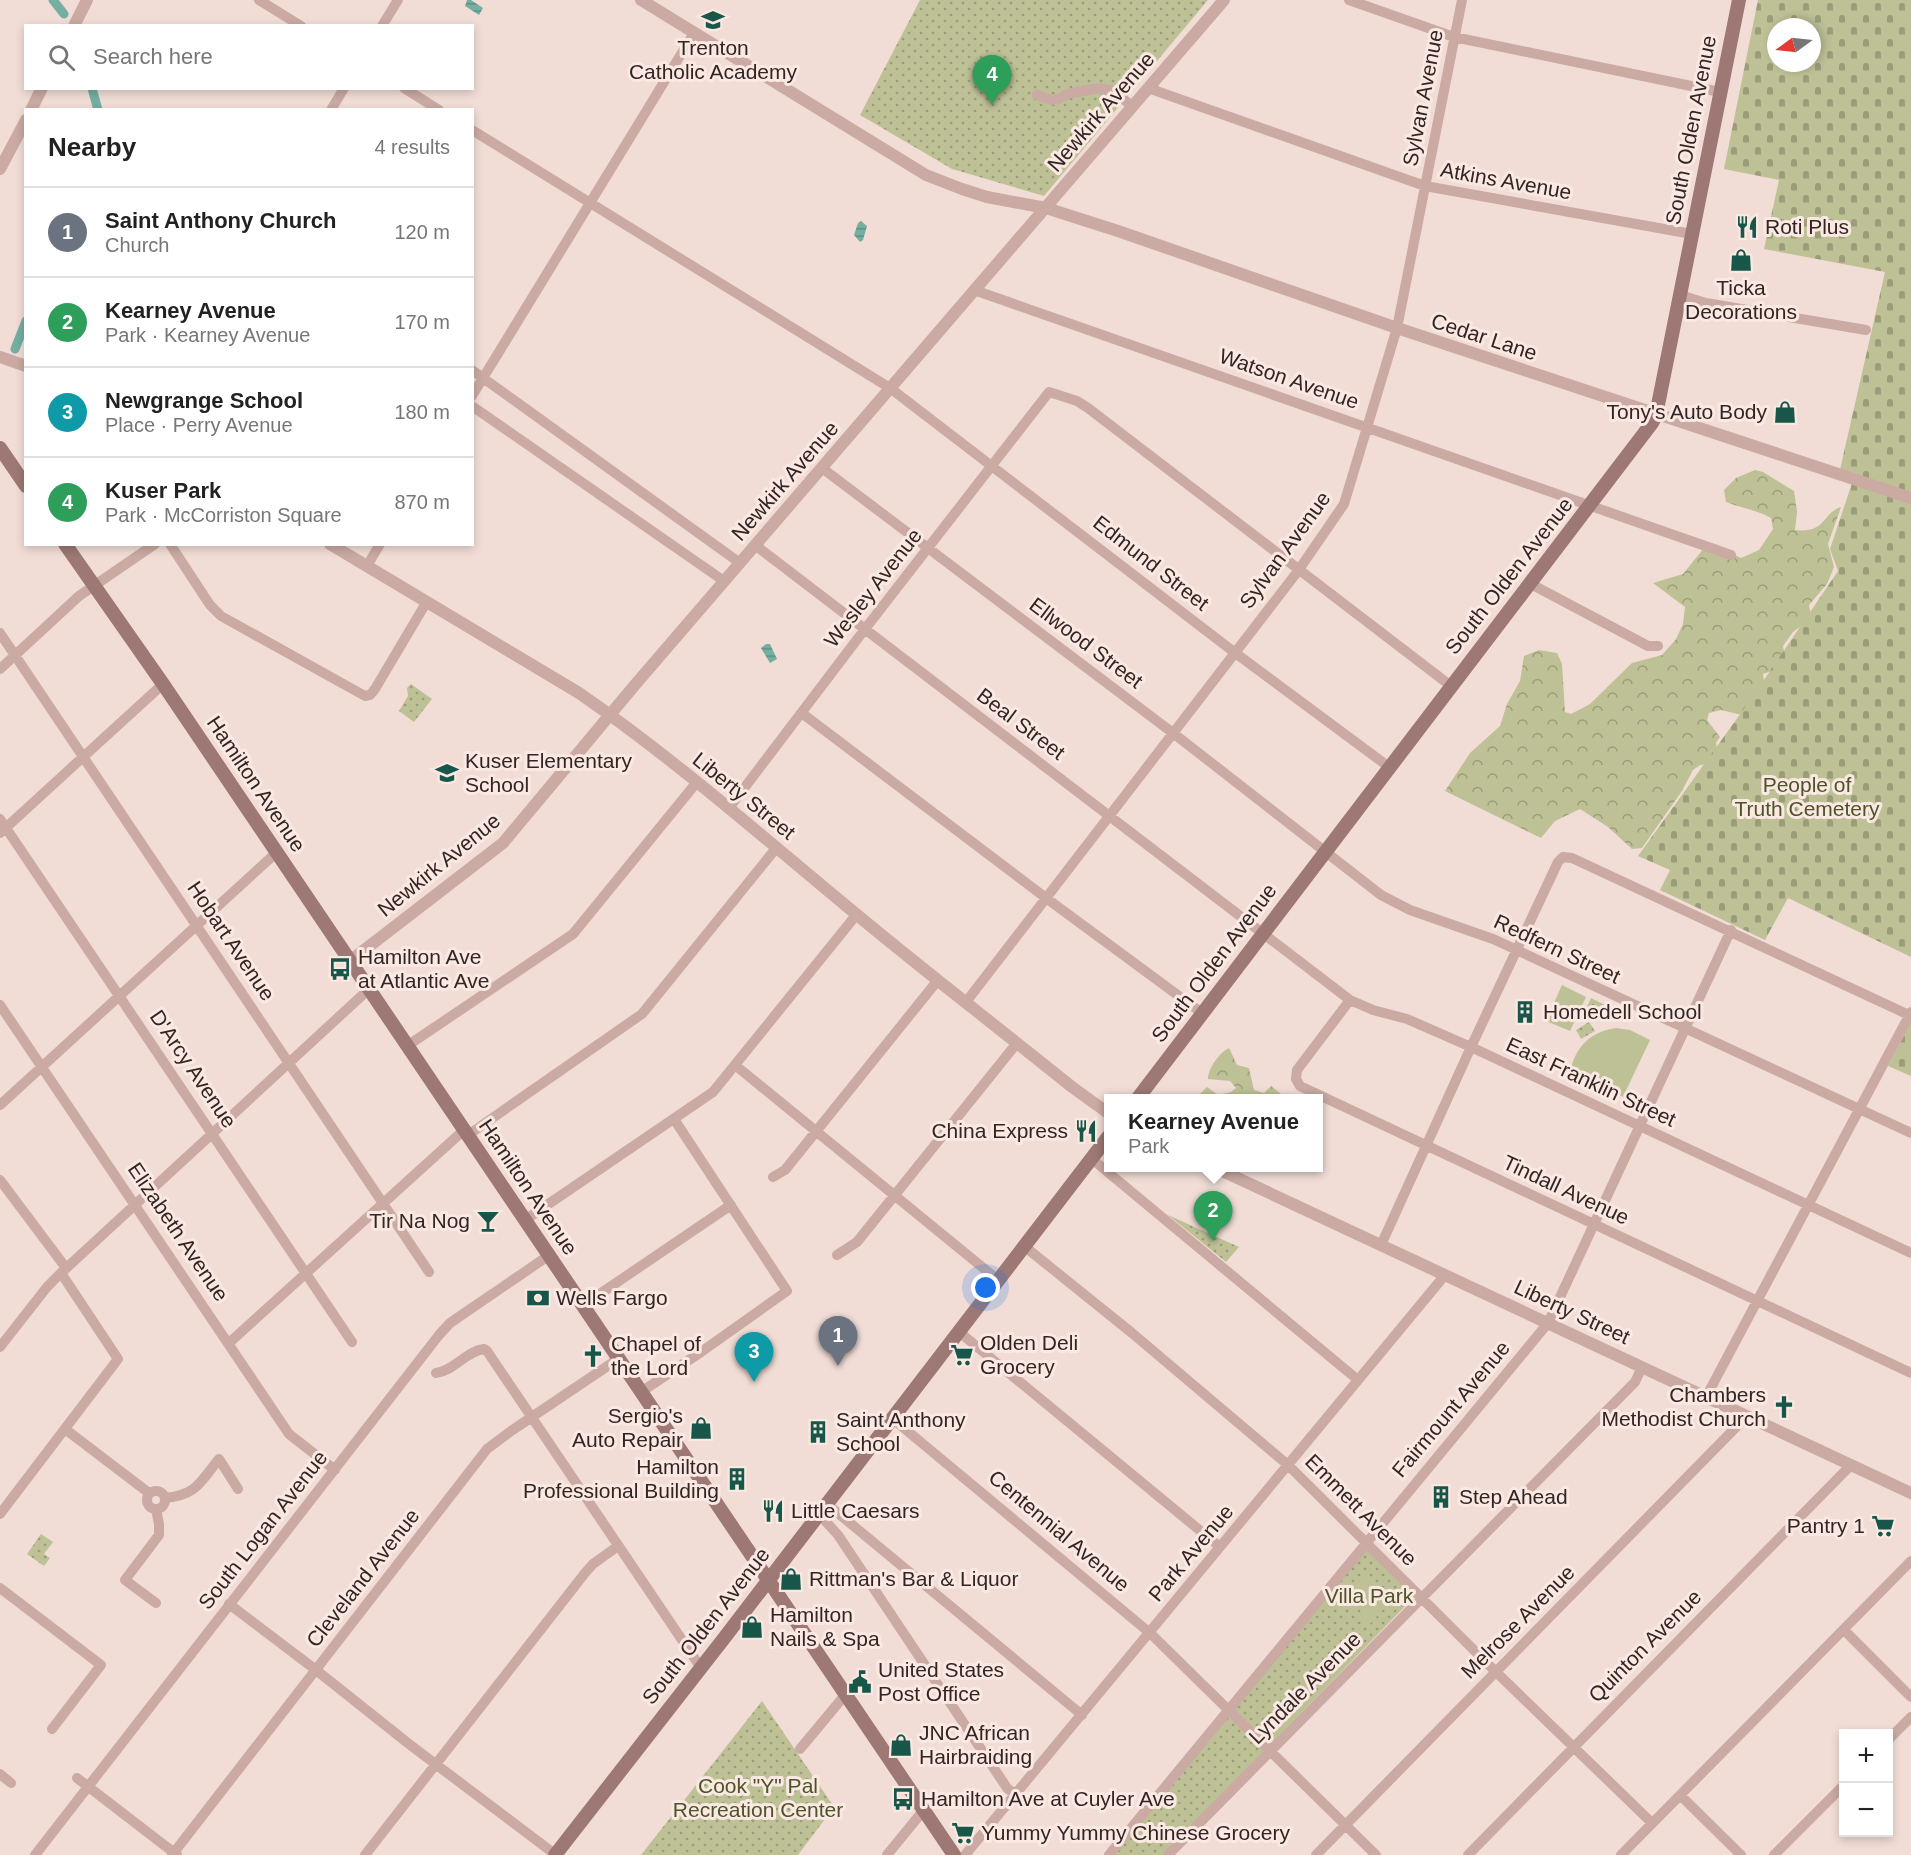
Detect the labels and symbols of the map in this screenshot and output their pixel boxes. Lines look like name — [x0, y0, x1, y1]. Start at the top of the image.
school or university icon: Trenton Catholic Academy — [700, 7, 726, 33]
north arrow — [1767, 18, 1821, 72]
street label: Sylvan Avenue — [1398, 28, 1447, 168]
street label: South Olden Avenue — [1661, 33, 1720, 226]
place label: Trenton Catholic Academy — [629, 36, 798, 83]
street label: Newkirk Avenue — [1043, 47, 1159, 176]
pin: 4 — [972, 56, 1012, 105]
street label: Atkins Avenue — [1439, 158, 1573, 203]
restaurant icon: Roti Plus — [1734, 214, 1760, 240]
place label: Roti Plus — [1765, 215, 1849, 238]
shop icon: Ticka Decorations — [1728, 247, 1754, 273]
place label: Ticka Decorations — [1685, 276, 1797, 323]
street label: Cedar Lane — [1428, 309, 1540, 364]
street label: Watson Avenue — [1216, 344, 1362, 413]
shop icon: Tony's Auto Body — [1772, 399, 1798, 425]
place label: Tony's Auto Body — [1607, 400, 1767, 423]
street label: Newkirk Avenue — [727, 416, 843, 545]
street label: Sylvan Avenue — [1235, 487, 1335, 613]
street label: South Olden Avenue — [1440, 493, 1577, 659]
street label: Edmund Street — [1089, 510, 1214, 615]
street label: Wesley Avenue — [819, 524, 926, 652]
street label: Ellwood Street — [1025, 593, 1147, 693]
street label: Beal Street — [973, 683, 1070, 764]
street label: Hamilton Avenue — [203, 712, 310, 856]
street label: Liberty Street — [689, 747, 800, 844]
place label: Kuser Elementary School — [465, 749, 632, 796]
school or university icon: Kuser Elementary School — [434, 760, 460, 786]
park label: People of Truth Cemetery — [1734, 773, 1880, 820]
street label: Newkirk Avenue — [373, 808, 504, 921]
street label: Hobart Avenue — [183, 877, 280, 1005]
street label: South Olden Avenue — [1147, 879, 1281, 1046]
street label: Redfern Street — [1490, 909, 1624, 988]
place label: Hamilton Ave at Atlantic Ave — [358, 945, 490, 992]
bus stop icon: Hamilton Ave at Atlantic Ave — [327, 956, 353, 982]
building icon: Homedell School — [1512, 999, 1538, 1025]
place label: Homedell School — [1543, 1000, 1702, 1023]
street label: D'Arcy Avenue — [146, 1006, 241, 1132]
street label: East Franklin Street — [1503, 1032, 1680, 1131]
street label: Hamilton Avenue — [475, 1115, 582, 1259]
restaurant icon: China Express — [1073, 1118, 1099, 1144]
place label: China Express — [931, 1119, 1068, 1142]
street label: Tindall Avenue — [1499, 1150, 1633, 1229]
street label: Elizabeth Avenue — [124, 1158, 233, 1305]
pin: 2 — [1194, 1192, 1232, 1241]
bar icon: Tir Na Nog — [475, 1208, 501, 1234]
place label: Tir Na Nog — [369, 1209, 470, 1232]
your location — [971, 1273, 1000, 1302]
street label: Liberty Street — [1511, 1275, 1634, 1348]
bank icon: Wells Fargo — [525, 1285, 551, 1311]
place label: Wells Fargo — [556, 1286, 668, 1309]
pin: 1 — [818, 1316, 858, 1366]
place label: Olden Deli Grocery — [980, 1331, 1078, 1378]
place label: Chapel of the Lord — [611, 1332, 701, 1379]
pin: 3 — [734, 1332, 774, 1382]
street label: Fairmount Avenue — [1387, 1336, 1514, 1481]
supermarket icon: Olden Deli Grocery — [949, 1342, 975, 1368]
church icon: Chapel of the Lord — [580, 1343, 606, 1369]
place label: Chambers Methodist Church — [1601, 1383, 1766, 1430]
church icon: Chambers Methodist Church — [1771, 1394, 1797, 1420]
place label: Sergio's Auto Repair — [572, 1404, 683, 1451]
place label: Saint Anthony School — [836, 1408, 966, 1455]
shop icon: Sergio's Auto Repair — [688, 1415, 714, 1441]
building icon: Saint Anthony School — [805, 1419, 831, 1445]
street label: South Logan Avenue — [194, 1446, 332, 1613]
street label: Emmett Avenue — [1301, 1449, 1422, 1570]
place label: Hamilton Professional Building — [523, 1455, 719, 1502]
street label: Centennial Avenue — [985, 1465, 1134, 1596]
building icon: Hamilton Professional Building — [724, 1466, 750, 1492]
building icon: Step Ahead — [1428, 1484, 1454, 1510]
place label: Step Ahead — [1459, 1485, 1568, 1508]
restaurant icon: Little Caesars — [760, 1498, 786, 1524]
place label: Little Caesars — [791, 1499, 919, 1522]
street label: Park Avenue — [1144, 1500, 1238, 1606]
street label: Cleveland Avenue — [302, 1504, 424, 1651]
supermarket icon: Pantry 1 — [1870, 1513, 1896, 1539]
place label: Pantry 1 — [1787, 1514, 1865, 1537]
street label: South Olden Avenue — [637, 1543, 774, 1709]
street label: Melrose Avenue — [1456, 1560, 1579, 1683]
shop icon: Rittman's Bar & Liquor — [778, 1566, 804, 1592]
place label: Rittman's Bar & Liquor — [809, 1567, 1018, 1590]
park label: Villa Park — [1325, 1584, 1414, 1607]
street label: Quinton Avenue — [1584, 1585, 1705, 1706]
place label: Hamilton Nails & Spa — [770, 1603, 880, 1650]
shop icon: Hamilton Nails & Spa — [739, 1614, 765, 1640]
street label: Lyndale Avenue — [1244, 1627, 1365, 1748]
place label: United States Post Office — [878, 1658, 1004, 1705]
public building icon: United States Post Office — [847, 1669, 873, 1695]
place label: JNC African Hairbraiding — [919, 1721, 1032, 1768]
shop icon: JNC African Hairbraiding — [888, 1732, 914, 1758]
park label: Cook "Y" Pal Recreation Center — [673, 1774, 843, 1821]
bus stop icon: Hamilton Ave at Cuyler Ave — [890, 1786, 916, 1812]
place label: Hamilton Ave at Cuyler Ave — [921, 1787, 1175, 1810]
supermarket icon: Yummy Yummy Chinese Grocery — [950, 1820, 976, 1846]
place label: Yummy Yummy Chinese Grocery — [981, 1821, 1290, 1844]

